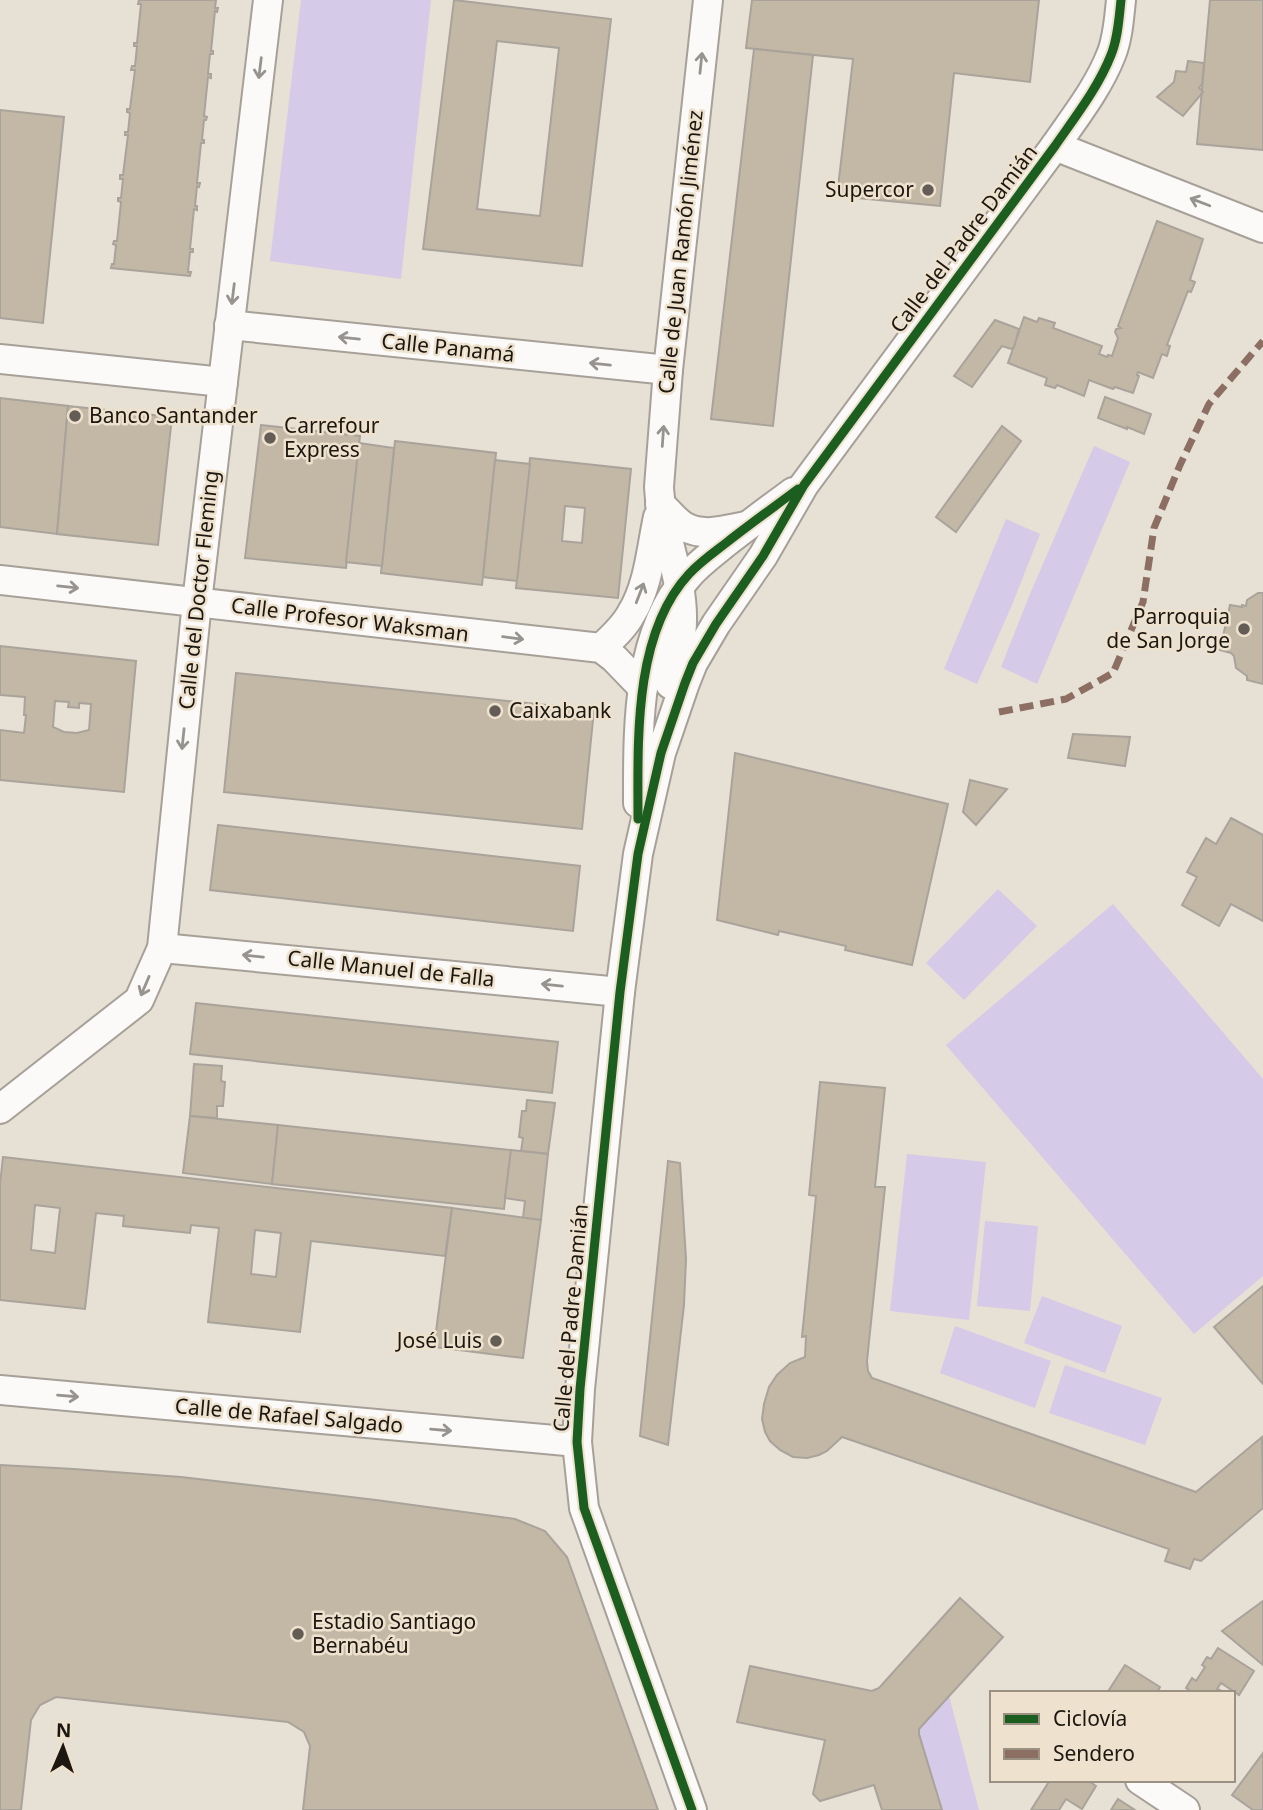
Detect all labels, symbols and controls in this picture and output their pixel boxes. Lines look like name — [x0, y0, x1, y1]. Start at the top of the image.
one-way arrow — [695, 52, 708, 75]
one-way arrow — [253, 56, 266, 79]
street label: Calle de Juan Ramón Jiménez — [651, 109, 709, 395]
street label: Calle del Padre Damián — [883, 139, 1043, 338]
place label: Supercor — [825, 175, 914, 203]
marker: Supercor — [920, 182, 936, 198]
one-way arrow — [1189, 195, 1211, 208]
one-way arrow — [226, 282, 239, 304]
street label: Calle Panamá — [380, 326, 516, 368]
one-way arrow — [338, 331, 361, 344]
one-way arrow — [589, 357, 611, 370]
place label: Banco Santander — [89, 401, 258, 429]
marker: Banco Santander — [67, 408, 83, 424]
place label: Carrefour Express — [284, 411, 380, 463]
one-way arrow — [657, 425, 670, 447]
marker: Carrefour Express — [262, 430, 278, 446]
street label: Calle del Doctor Fleming — [172, 469, 224, 711]
one-way arrow — [56, 581, 79, 594]
one-way arrow — [635, 583, 648, 605]
street label: Calle Profesor Waksman — [230, 591, 471, 647]
place label: Parroquia de San Jorge — [1106, 602, 1230, 654]
marker: Parroquia de San Jorge — [1236, 621, 1252, 637]
one-way arrow — [501, 632, 524, 645]
place label: Caixabank — [509, 696, 612, 724]
marker: Caixabank — [487, 703, 503, 719]
one-way arrow — [176, 727, 189, 750]
street label: Calle Manuel de Falla — [286, 943, 496, 993]
one-way arrow — [242, 949, 265, 962]
one-way arrow — [138, 975, 151, 997]
one-way arrow — [541, 979, 564, 992]
street label: Calle del Padre Damián — [546, 1203, 594, 1433]
place label: José Luis — [395, 1326, 482, 1354]
marker: José Luis — [488, 1333, 504, 1349]
one-way arrow — [56, 1390, 79, 1403]
street label: Calle de Rafael Salgado — [174, 1391, 404, 1439]
one-way arrow — [429, 1424, 452, 1437]
place label: Estadio Santiago Bernabéu — [312, 1607, 476, 1659]
marker: Estadio Santiago Bernabéu — [290, 1626, 306, 1642]
legend — [990, 1691, 1235, 1782]
text: Ciclovía — [1053, 1704, 1127, 1732]
north arrow — [28, 1712, 98, 1782]
text: N — [55, 1717, 72, 1743]
text: Sendero — [1053, 1739, 1135, 1767]

